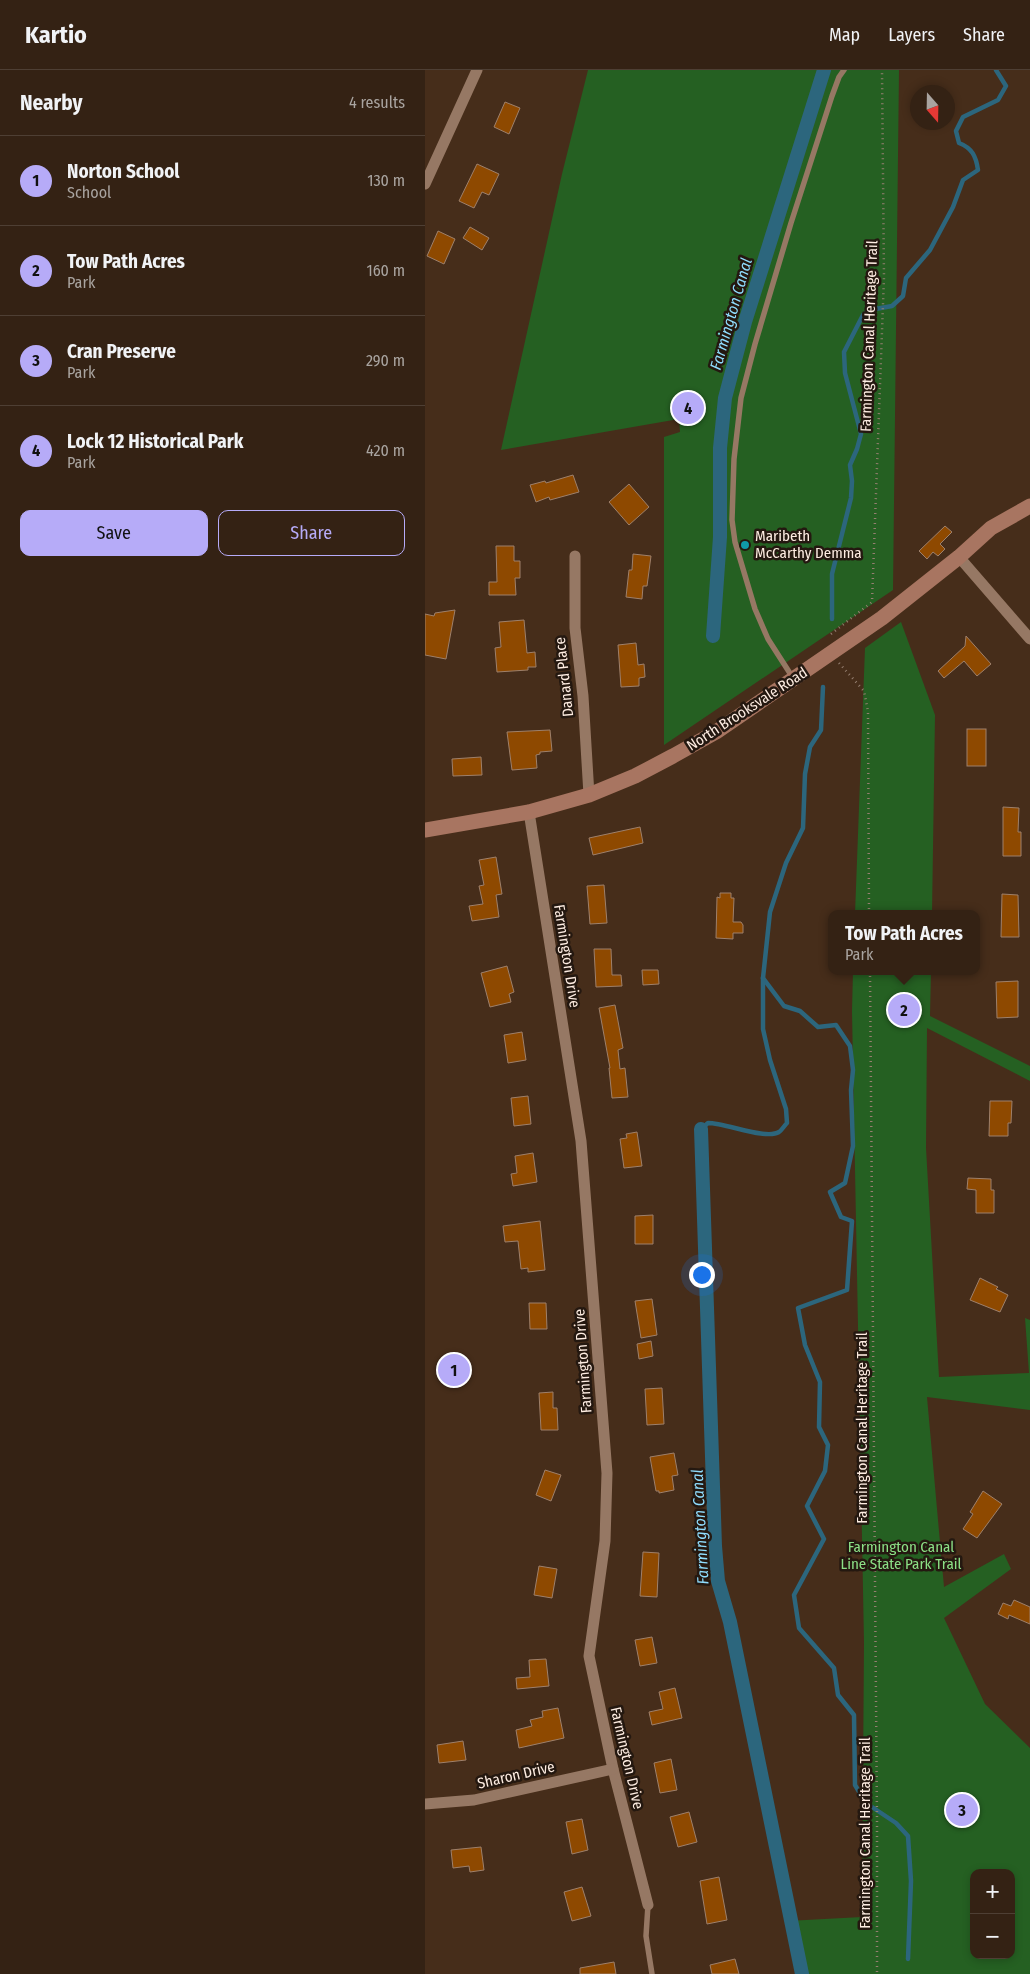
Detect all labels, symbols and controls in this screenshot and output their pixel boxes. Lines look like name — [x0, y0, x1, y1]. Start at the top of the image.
text: Kartio — [25, 21, 87, 49]
text: Map — [829, 24, 860, 46]
text: Layers — [888, 24, 935, 46]
text: Share — [963, 24, 1005, 46]
north arrow — [910, 85, 955, 130]
text: Nearby — [20, 90, 82, 116]
text: 4 results — [349, 93, 405, 112]
text: Norton School — [67, 160, 179, 183]
text: 1 — [33, 171, 39, 190]
text: 130 m — [367, 171, 405, 190]
text: School — [67, 183, 111, 202]
street label: Farmington Canal Heritage Trail — [857, 240, 881, 432]
text: Tow Path Acres — [67, 250, 185, 273]
water label: Farmington Canal — [706, 256, 756, 372]
text: 2 — [32, 261, 40, 280]
text: 160 m — [366, 261, 405, 280]
text: Park — [67, 273, 95, 292]
text: Cran Preserve — [67, 340, 176, 363]
text: 3 — [32, 351, 40, 370]
text: 290 m — [366, 351, 405, 370]
text: Park — [67, 363, 95, 382]
pin: 4 — [672, 389, 704, 427]
text: Lock 12 Historical Park — [67, 430, 243, 453]
text: 4 — [32, 441, 40, 460]
text: 420 m — [366, 441, 405, 460]
text: Park — [67, 453, 95, 472]
button: Save — [20, 510, 208, 556]
button: Share — [218, 510, 405, 556]
place label: Maribeth McCarthy Demma — [755, 527, 862, 562]
marker: Maribeth McCarthy Demma — [739, 539, 751, 551]
street label: Danard Place — [551, 636, 577, 718]
street label: North Brooksvale Road — [683, 663, 811, 755]
street label: Farmington Drive — [550, 903, 584, 1009]
popup — [828, 910, 980, 975]
text: Tow Path Acres — [845, 922, 963, 945]
text: Park — [845, 945, 873, 964]
pin: 2 — [888, 991, 920, 1029]
your location — [689, 1262, 715, 1288]
street label: Farmington Drive — [570, 1308, 596, 1414]
street label: Farmington Canal Heritage Trail — [853, 1332, 871, 1524]
pin: 1 — [438, 1351, 470, 1389]
water label: Farmington Canal — [687, 1469, 713, 1585]
park label: Farmington Canal Line State Park Trail — [841, 1538, 962, 1573]
street label: Farmington Drive — [607, 1705, 647, 1811]
street label: Farmington Canal Heritage Trail — [856, 1737, 874, 1929]
street label: Sharon Drive — [476, 1757, 556, 1793]
pin: 3 — [946, 1791, 978, 1829]
map controls — [970, 1869, 1015, 1959]
button: + — [970, 1869, 1015, 1914]
button: − — [970, 1914, 1015, 1959]

